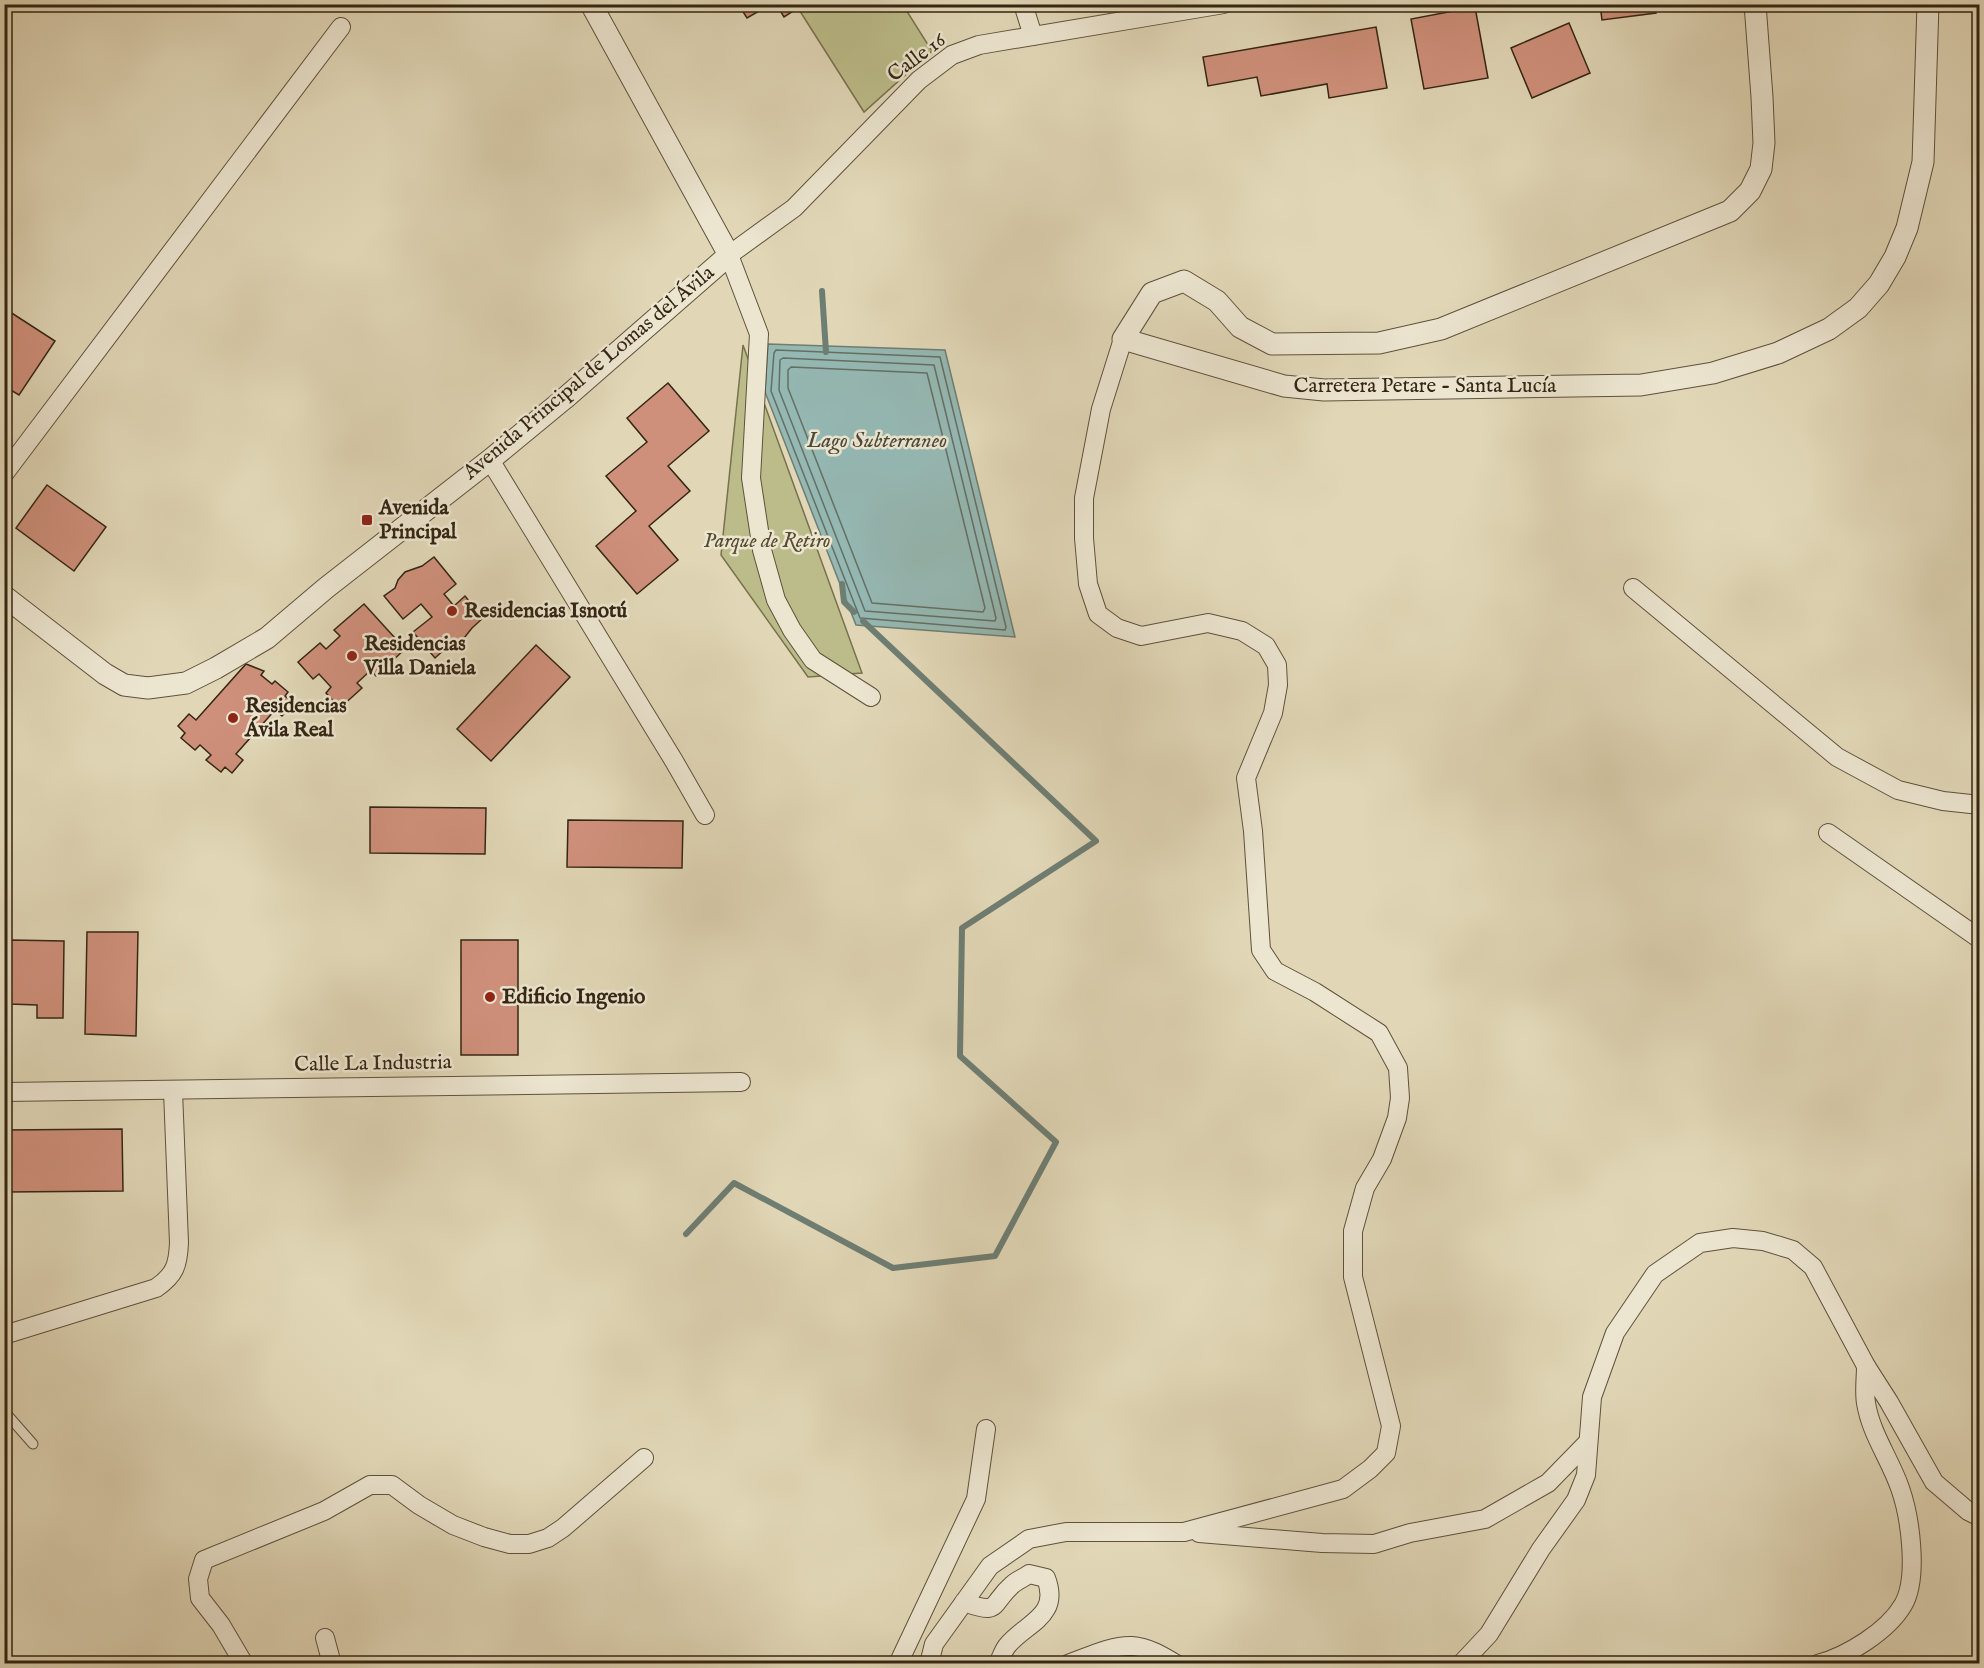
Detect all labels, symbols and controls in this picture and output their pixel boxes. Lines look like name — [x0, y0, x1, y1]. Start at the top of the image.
street label: Calle 16 — [882, 27, 953, 89]
street label: Avenida Principal de Lomas del Ávila — [456, 258, 721, 487]
street label: Carretera Petare - Santa Lucía — [1294, 373, 1557, 400]
water label: Lago Subterraneo — [806, 427, 947, 455]
place label: Avenida Principal — [378, 495, 458, 546]
marker: Avenida Principal — [360, 513, 374, 527]
park label: Parque de Retiro — [703, 528, 831, 555]
place label: Residencias Isnotú — [464, 598, 627, 625]
marker: Residencias Isnotú — [445, 604, 459, 618]
place label: Residencias Villa Daniela — [363, 631, 477, 682]
marker: Residencias Villa Daniela — [345, 649, 359, 663]
place label: Residencias Ávila Real — [244, 693, 347, 744]
marker: Residencias Ávila Real — [226, 711, 240, 725]
place label: Edificio Ingenio — [502, 984, 646, 1011]
marker: Edificio Ingenio — [483, 990, 497, 1004]
street label: Calle La Industria — [294, 1049, 453, 1079]

